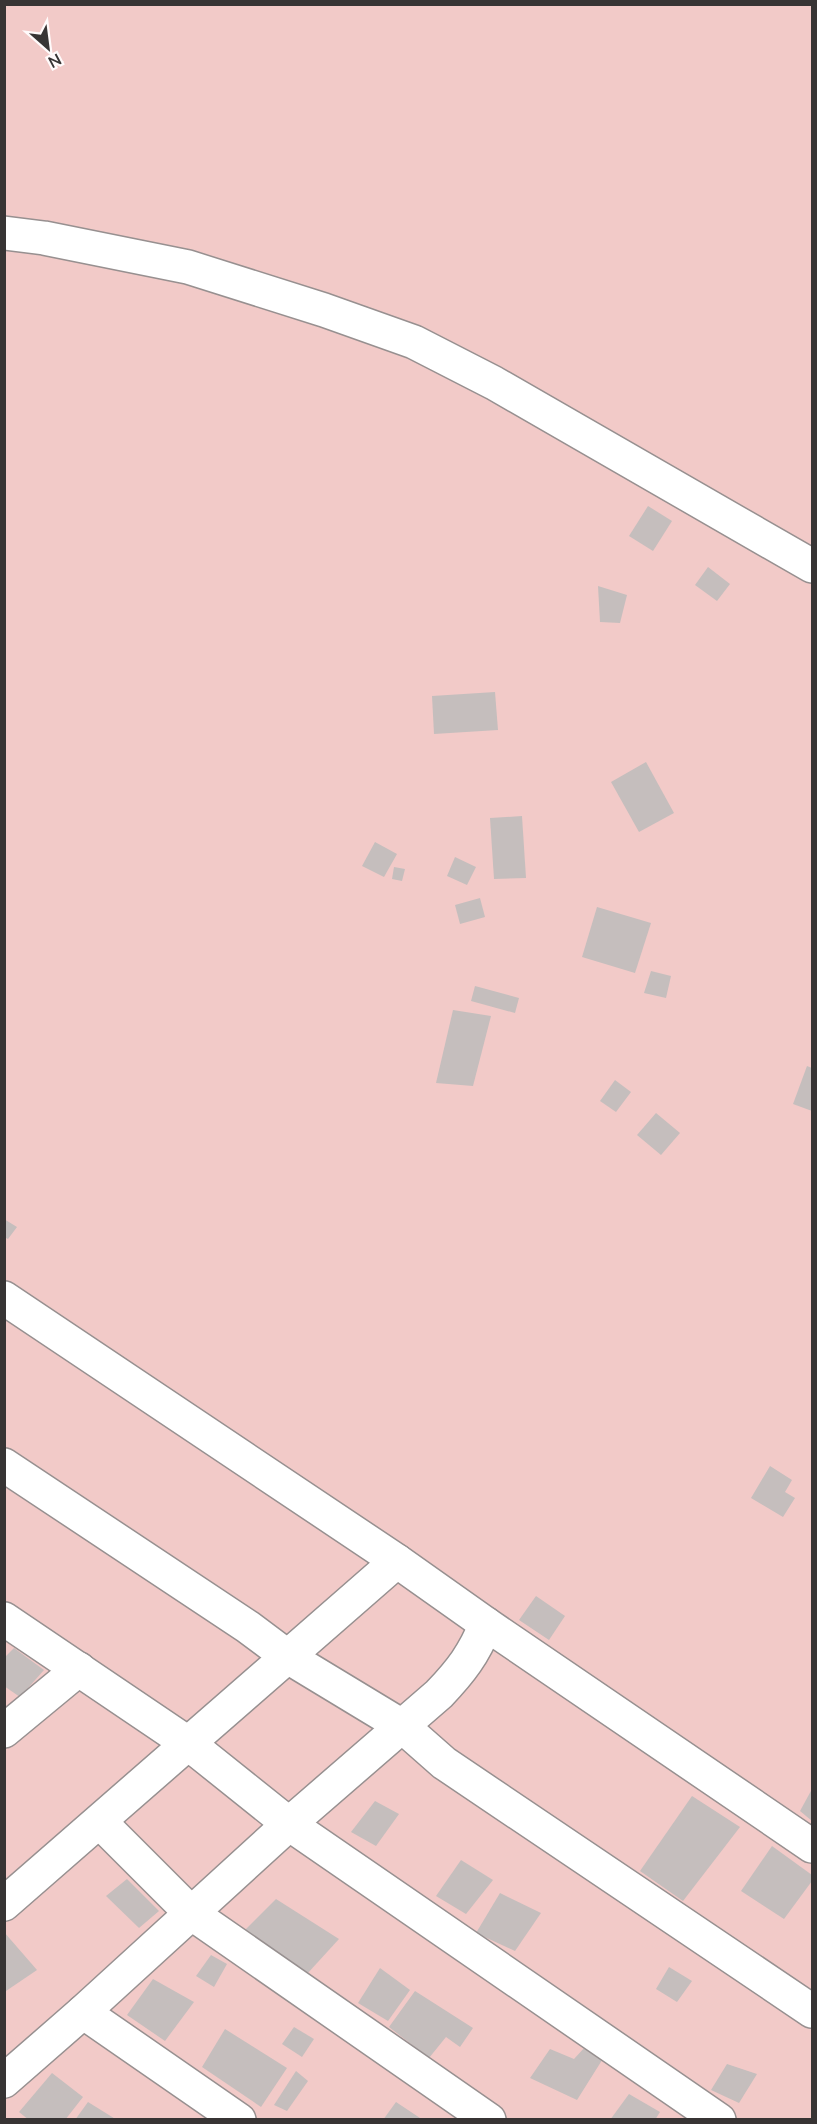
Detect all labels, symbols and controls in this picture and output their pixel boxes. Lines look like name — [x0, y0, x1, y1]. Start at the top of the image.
north arrow — [18, 18, 78, 78]
text: N — [45, 50, 65, 73]

